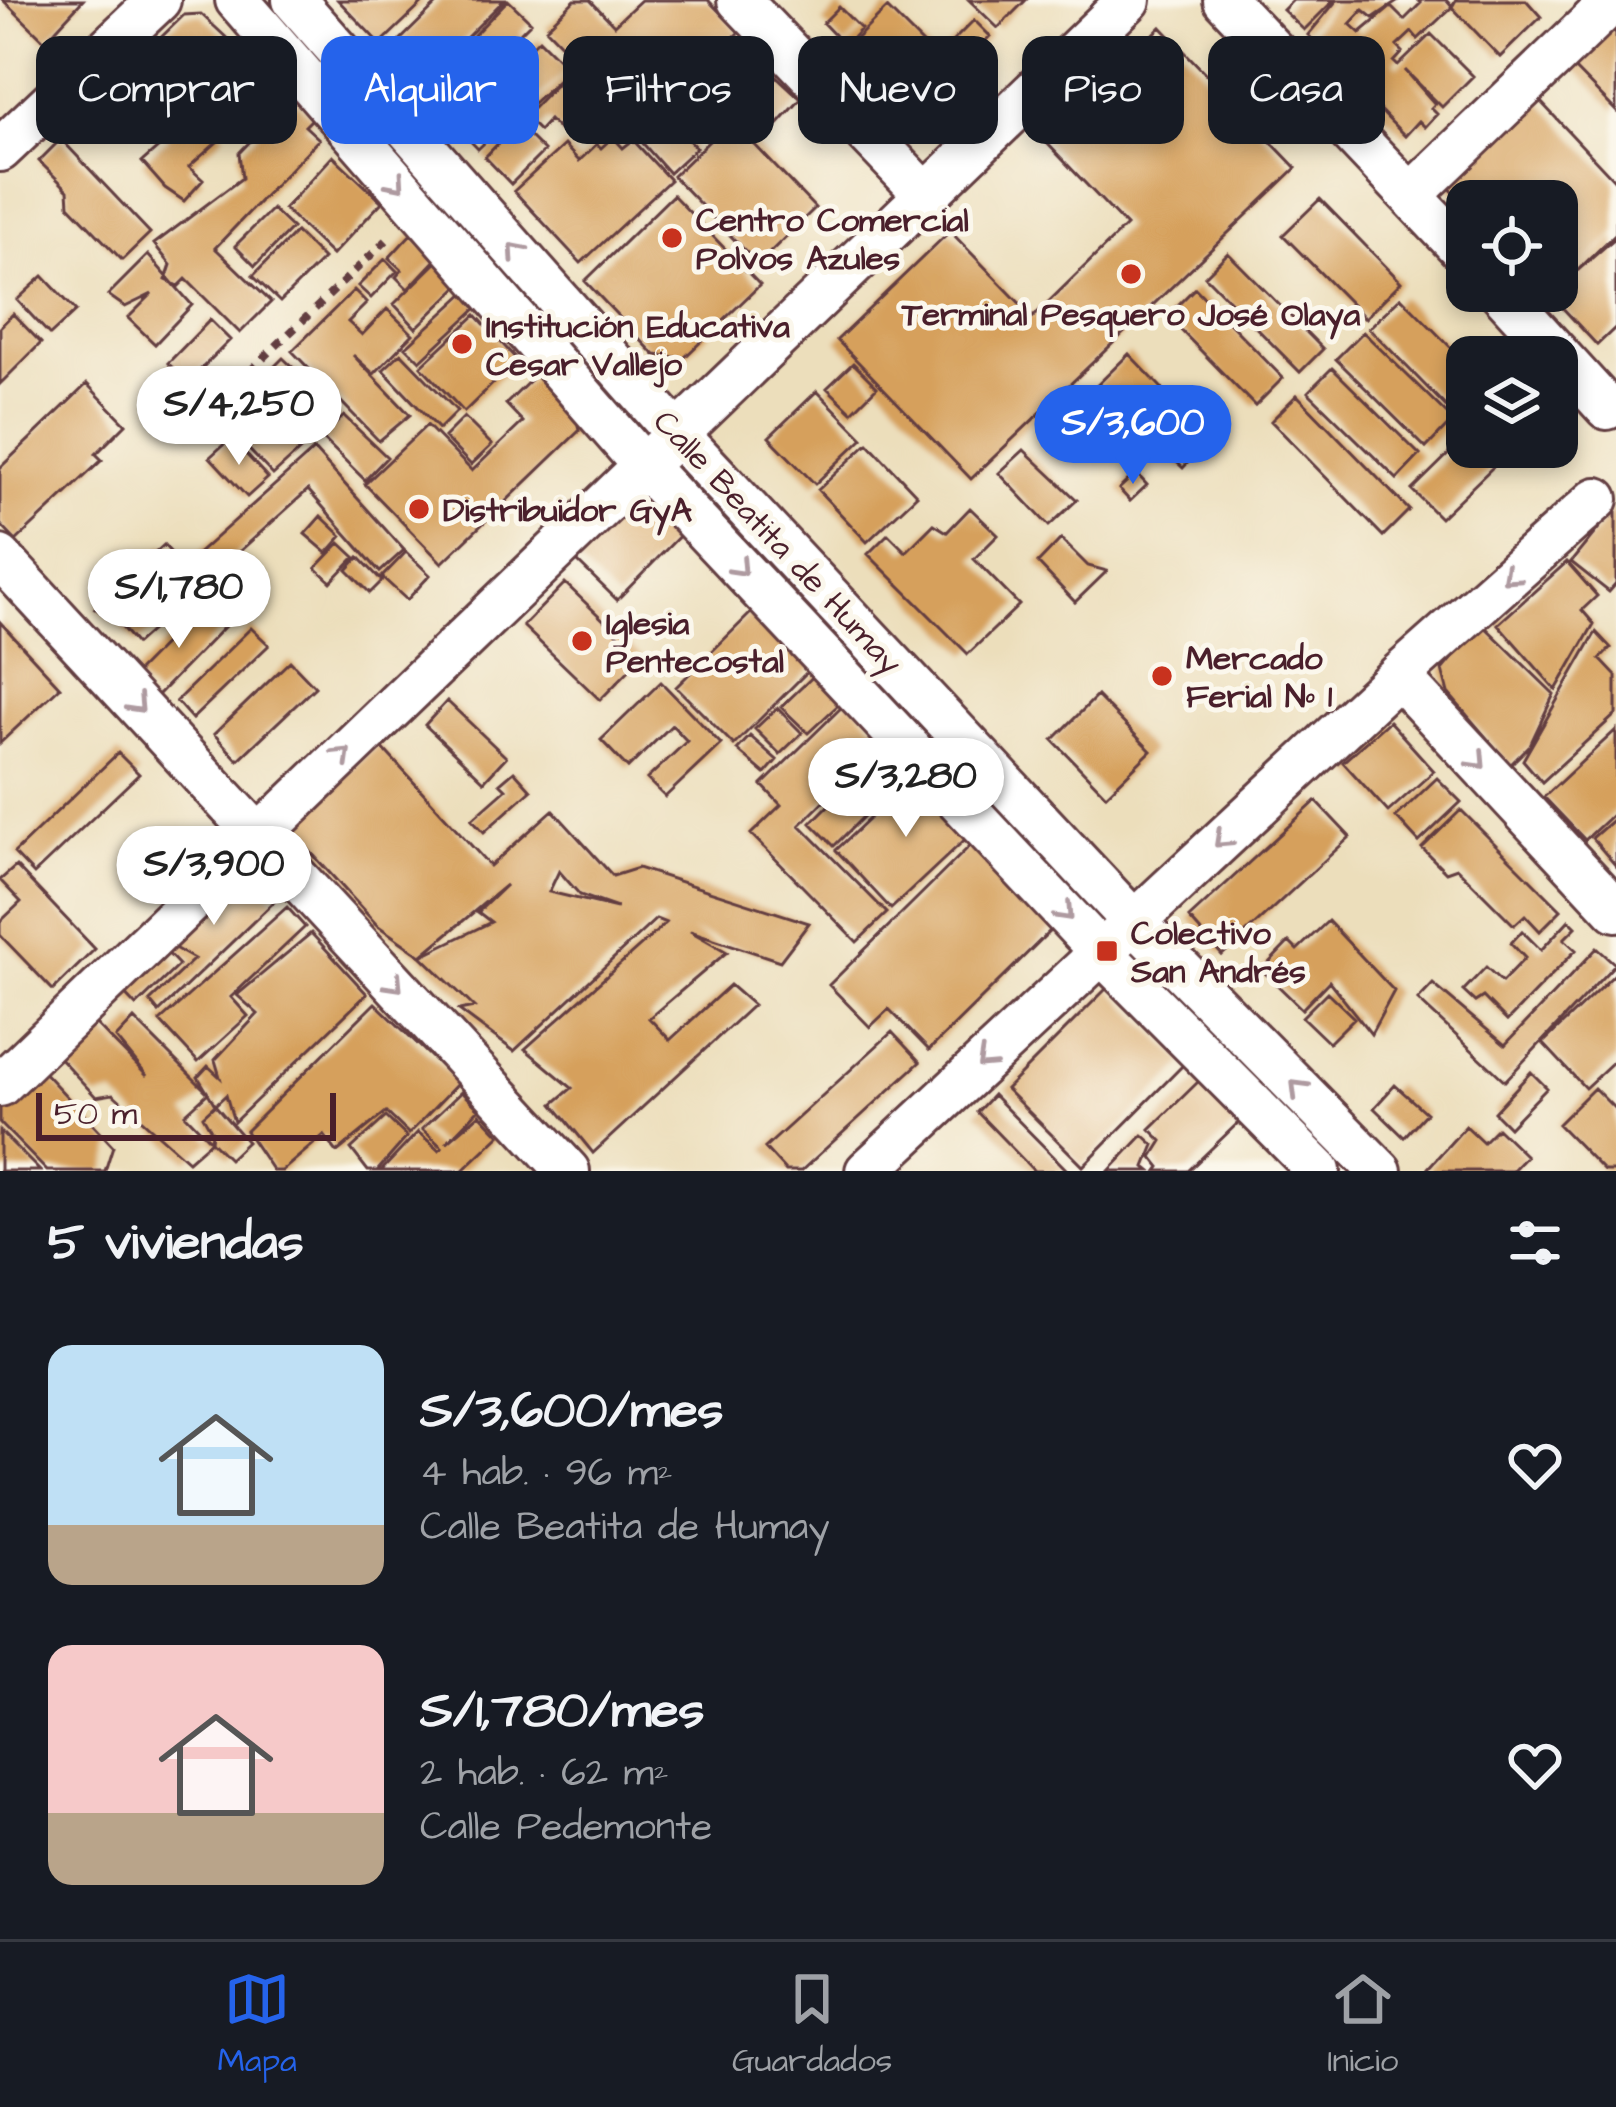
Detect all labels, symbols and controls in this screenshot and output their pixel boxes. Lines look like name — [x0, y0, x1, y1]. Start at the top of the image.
chip: Comprar — [36, 36, 297, 144]
chip: Alquilar — [321, 36, 539, 144]
chip: Filtros — [563, 36, 774, 144]
chip: Nuevo — [798, 36, 998, 144]
chip: Piso — [1022, 36, 1184, 144]
chip: Casa — [1208, 36, 1385, 144]
one-way arrow — [382, 169, 404, 191]
map controls — [1446, 180, 1578, 468]
button: locate — [1446, 180, 1578, 312]
place label: Centro Comercial Polvos Azules — [696, 198, 969, 282]
marker: Centro Comercial Polvos Azules — [659, 225, 685, 251]
one-way arrow — [508, 242, 530, 264]
marker: Terminal Pesquero José Olaya — [1118, 261, 1144, 287]
place label: Terminal Pesquero José Olaya — [901, 292, 1361, 340]
place label: Institución Educativa Cesar Vallejo — [486, 304, 790, 388]
marker: Institución Educativa Cesar Vallejo — [449, 331, 475, 357]
button: layers — [1446, 336, 1578, 468]
pin: S/4,250 — [128, 366, 350, 468]
text: S/4,250 — [164, 378, 314, 432]
pin: S/3,600 — [1022, 385, 1244, 487]
text: S/3,600 — [1061, 397, 1205, 451]
street label: Calle Beatita de Humay — [642, 400, 913, 686]
place label: Distribuidor GyA — [443, 488, 693, 536]
marker: Distribuidor GyA — [406, 496, 432, 522]
pin: S/1,780 — [68, 549, 290, 651]
one-way arrow — [726, 555, 747, 576]
text: S/1,780 — [115, 561, 243, 615]
one-way arrow — [1502, 562, 1523, 583]
place label: Iglesia Pentecostal — [606, 601, 784, 685]
marker: Iglesia Pentecostal — [569, 628, 595, 654]
place label: Mercado Ferial Nº 1 — [1186, 636, 1333, 720]
marker: Mercado Ferial Nº 1 — [1149, 663, 1175, 689]
one-way arrow — [122, 691, 144, 712]
pin: S/3,280 — [795, 738, 1017, 840]
one-way arrow — [329, 748, 351, 770]
one-way arrow — [1464, 748, 1485, 769]
text: S/3,280 — [835, 750, 977, 804]
pin: S/3,900 — [103, 826, 325, 928]
one-way arrow — [1215, 826, 1236, 847]
text: S/3,900 — [144, 838, 285, 892]
one-way arrow — [1050, 900, 1072, 921]
place label: Colectivo San Andrés — [1130, 911, 1306, 995]
marker: Colectivo San Andrés — [1094, 938, 1120, 964]
one-way arrow — [381, 970, 403, 991]
one-way arrow — [978, 1047, 999, 1068]
one-way arrow — [1290, 1080, 1312, 1102]
scale bar — [36, 1087, 336, 1140]
text: 50 m — [54, 1091, 137, 1137]
text: 5 viviendas — [48, 1208, 304, 1279]
icon: filters — [1502, 1210, 1568, 1276]
text: S/3,600/mes — [420, 1376, 723, 1447]
icon: home — [144, 1393, 288, 1537]
icon: heart — [1502, 1432, 1568, 1498]
text: 4 hab. · 96 m² — [420, 1447, 673, 1501]
text: Calle Beatita de Humay — [420, 1501, 830, 1555]
text: S/1,780/mes — [420, 1676, 704, 1747]
icon: home — [144, 1693, 288, 1837]
icon: heart — [1502, 1732, 1568, 1798]
text: 2 hab. · 62 m² — [420, 1747, 669, 1801]
text: Calle Pedemonte — [420, 1801, 712, 1855]
tab: Mapa — [218, 1966, 297, 2084]
tab: Guardados — [732, 1966, 892, 2084]
tab: Inicio — [1327, 1966, 1398, 2084]

